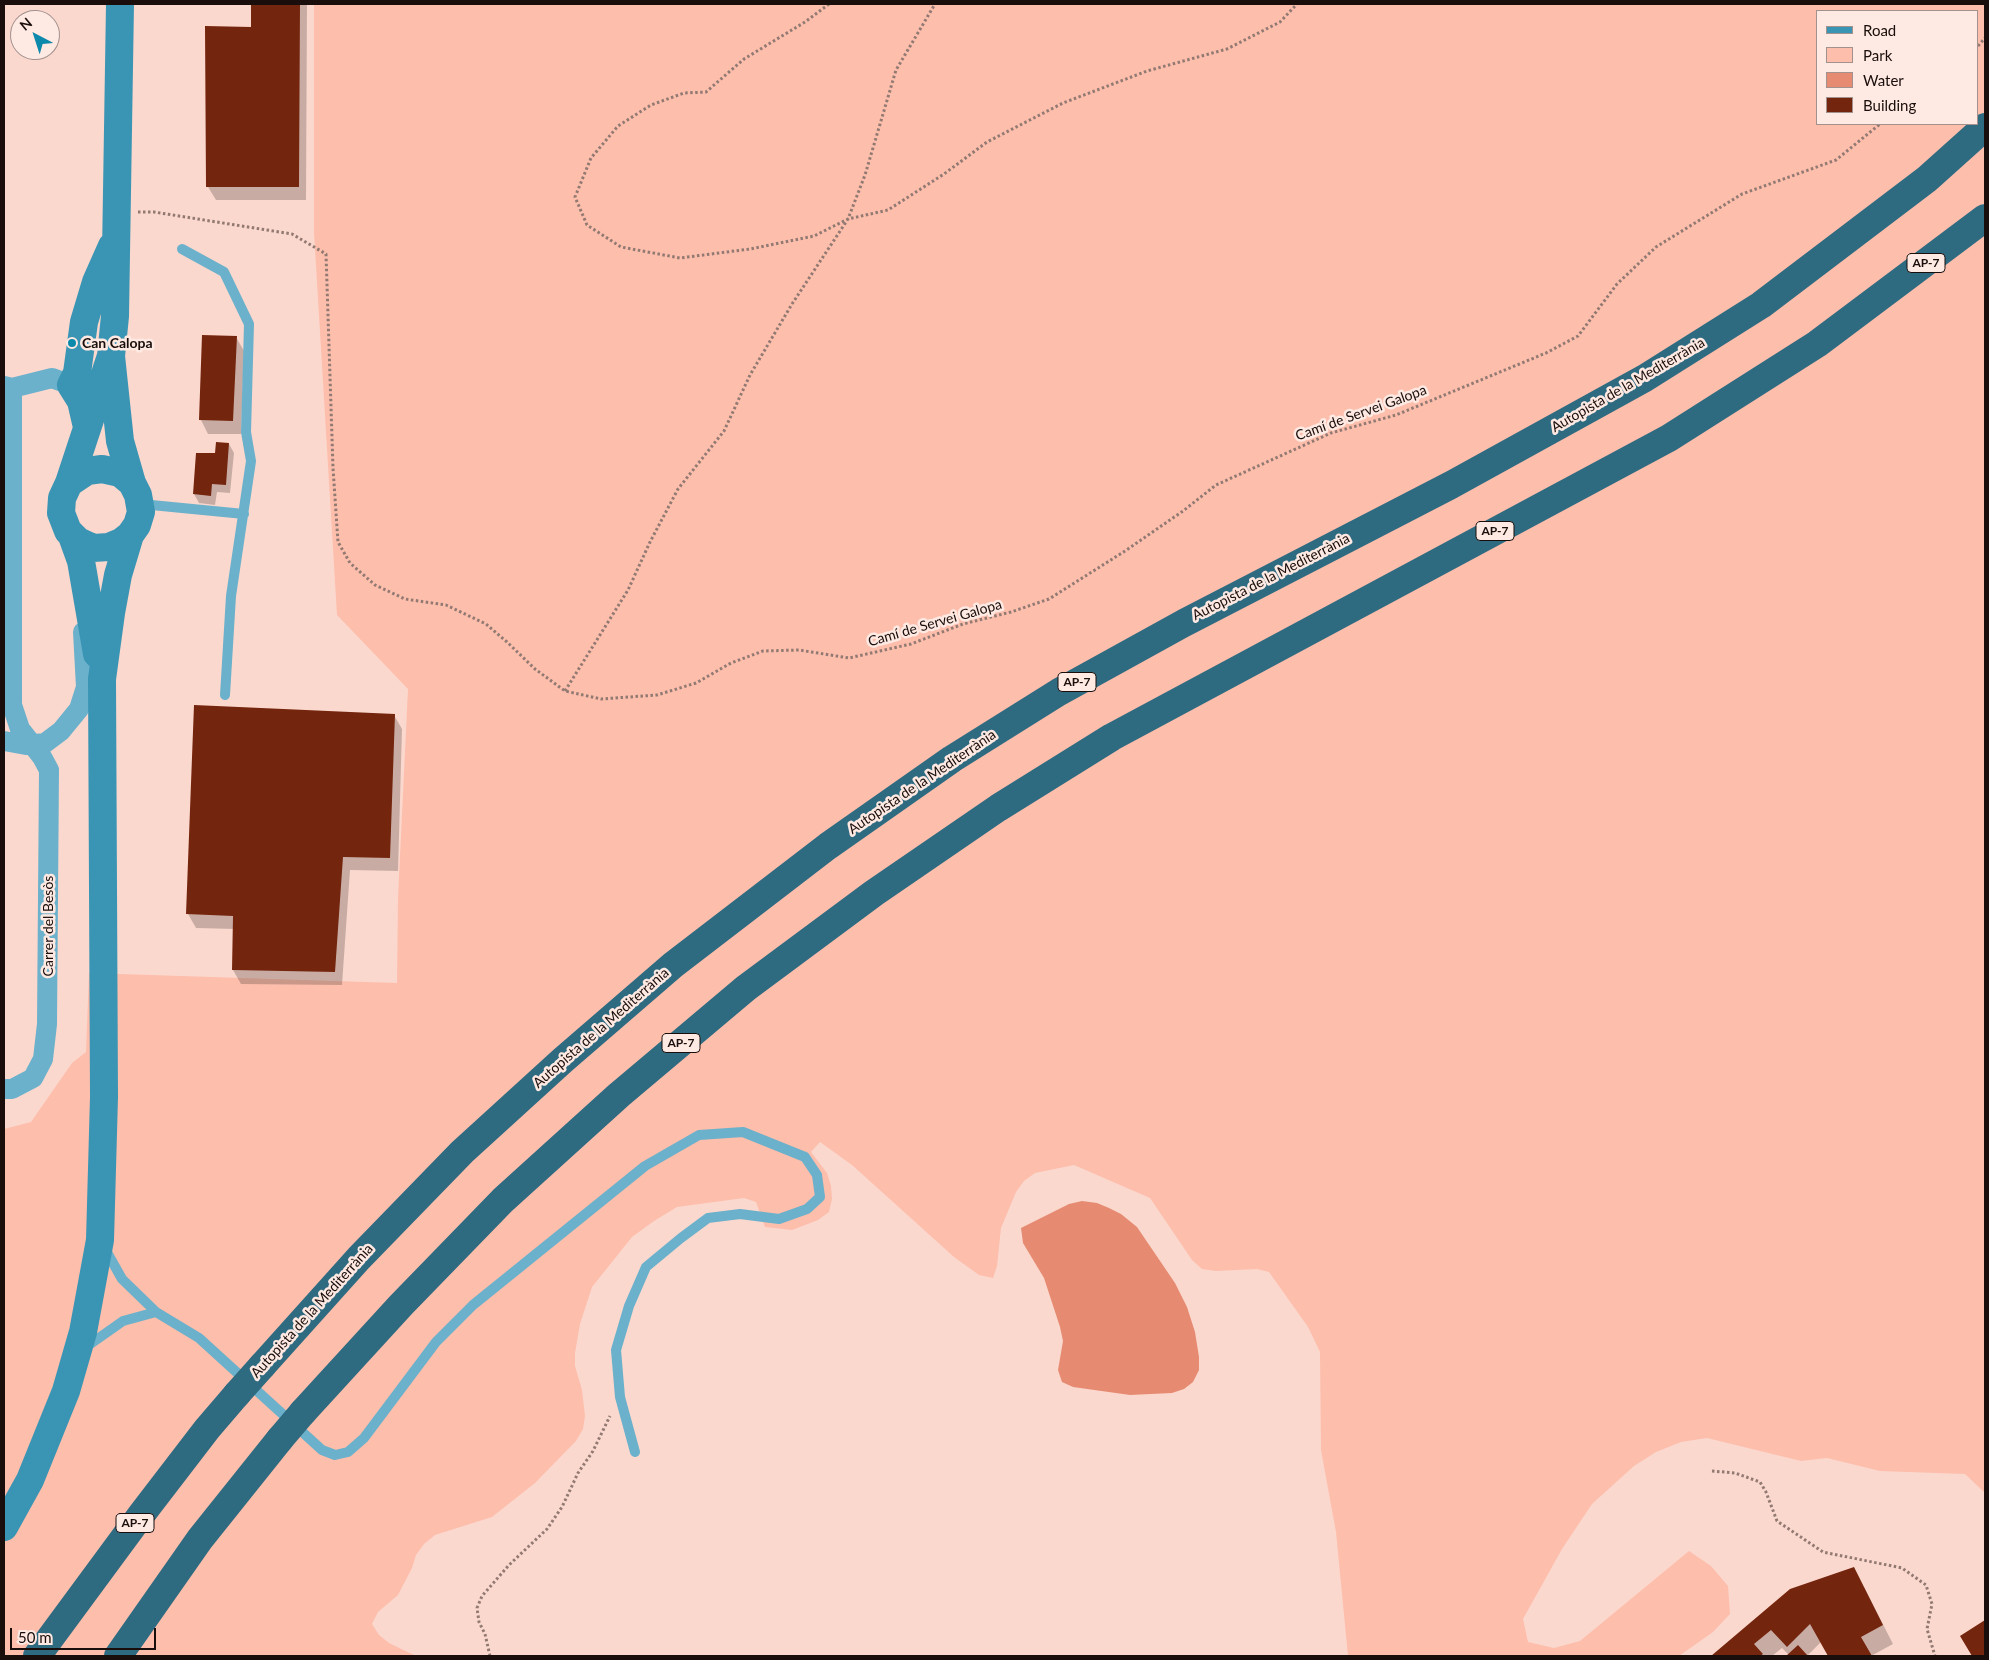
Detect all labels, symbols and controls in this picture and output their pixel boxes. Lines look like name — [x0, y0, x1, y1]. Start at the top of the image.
north arrow — [10, 10, 60, 60]
legend — [1816, 10, 1979, 125]
text: N — [16, 14, 35, 34]
text: Road — [1863, 21, 1896, 39]
text: Park — [1863, 46, 1892, 64]
text: Water — [1863, 71, 1904, 89]
text: Building — [1863, 96, 1916, 114]
road number: AP-7 — [1907, 254, 1945, 272]
street label: Autopista de la Mediterrània — [1548, 334, 1708, 436]
place label: Can Calopa — [82, 335, 153, 351]
marker: Can Calopa — [66, 337, 78, 349]
street label: Camí de Servei Galopa — [1293, 381, 1429, 445]
road number: AP-7 — [1476, 522, 1514, 540]
street label: Autopista de la Mediterrània — [1189, 530, 1353, 624]
street label: Camí de Servei Galopa — [866, 596, 1004, 650]
road number: AP-7 — [1058, 672, 1096, 692]
street label: Autopista de la Mediterrània — [845, 726, 999, 838]
street label: Carrer del Besòs — [40, 876, 56, 976]
street label: Autopista de la Mediterrània — [530, 964, 672, 1092]
road number: AP-7 — [662, 1034, 700, 1052]
street label: Autopista de la Mediterrània — [247, 1241, 377, 1381]
road number: AP-7 — [116, 1514, 154, 1532]
scale bar — [12, 1618, 159, 1650]
text: 50 m — [18, 1628, 52, 1646]

